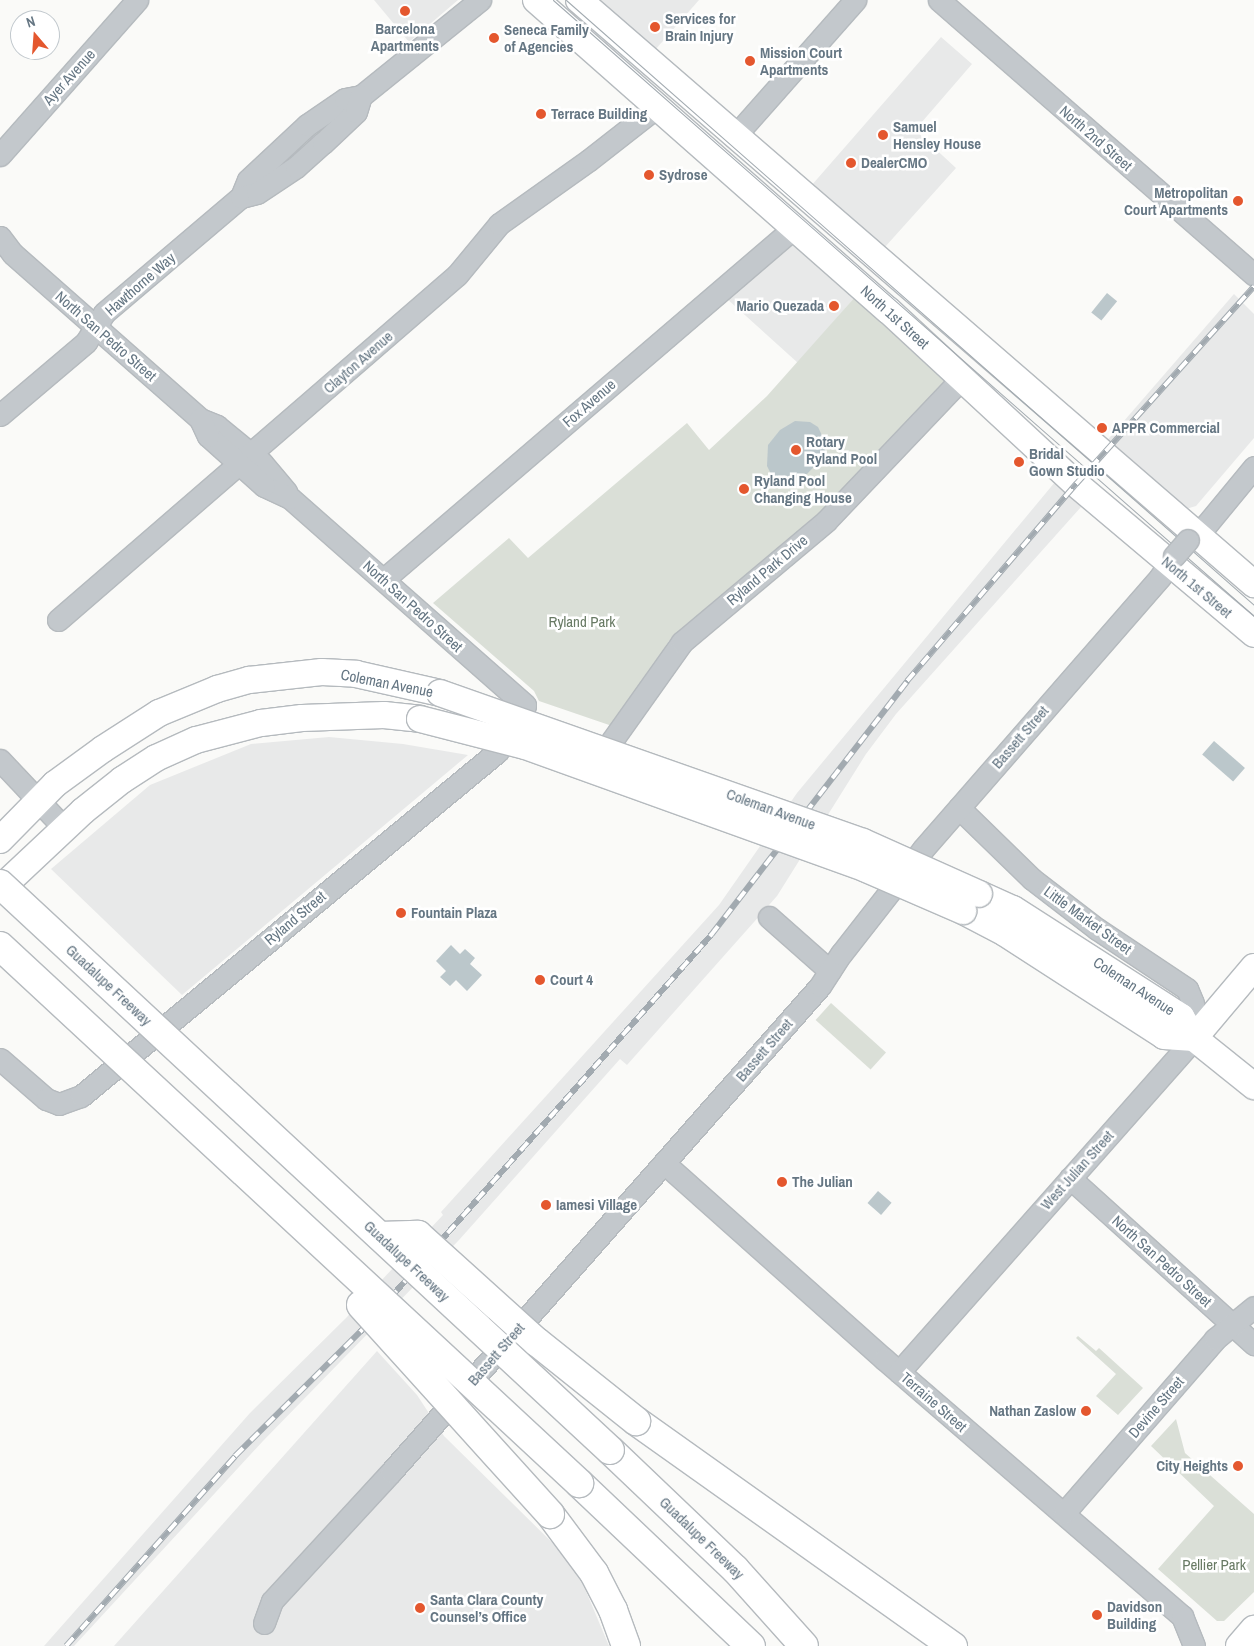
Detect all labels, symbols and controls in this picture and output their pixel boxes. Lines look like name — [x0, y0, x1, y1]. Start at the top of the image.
marker: Barcelona Apartments — [399, 5, 411, 17]
place label: Services for Brain Injury — [665, 9, 735, 44]
north arrow — [10, 10, 60, 60]
text: N — [24, 12, 37, 32]
place label: Barcelona Apartments — [371, 19, 439, 54]
place label: Seneca Family of Agencies — [504, 20, 589, 55]
marker: Services for Brain Injury — [649, 21, 661, 33]
marker: Seneca Family of Agencies — [488, 32, 500, 44]
place label: Mission Court Apartments — [760, 43, 842, 78]
street label: Ayer Avenue — [39, 45, 99, 109]
marker: Mission Court Apartments — [744, 55, 756, 67]
street label: North 2nd Street — [1056, 102, 1136, 174]
place label: Terrace Building — [551, 105, 647, 123]
marker: Terrace Building — [535, 108, 547, 120]
place label: Samuel Hensley House — [893, 117, 981, 152]
marker: Samuel Hensley House — [877, 129, 889, 141]
place label: DealerCMO — [861, 154, 927, 172]
marker: DealerCMO — [845, 157, 857, 169]
place label: Sydrose — [659, 166, 708, 184]
marker: Sydrose — [643, 169, 655, 181]
place label: Metropolitan Court Apartments — [1123, 183, 1228, 218]
marker: Metropolitan Court Apartments — [1232, 195, 1244, 207]
street label: Hawthorne Way — [101, 249, 179, 319]
street label: North 1st Street — [857, 281, 933, 353]
street label: North San Pedro Street — [52, 287, 160, 385]
place label: Mario Quezada — [737, 297, 824, 315]
marker: Mario Quezada — [828, 300, 840, 312]
street label: Clayton Avenue — [319, 327, 397, 397]
street label: Fox Avenue — [559, 375, 619, 431]
place label: APPR Commercial — [1112, 419, 1220, 437]
marker: APPR Commercial — [1096, 422, 1108, 434]
place label: Rotary Ryland Pool — [806, 432, 877, 467]
marker: Rotary Ryland Pool — [790, 444, 802, 456]
place label: Bridal Gown Studio — [1029, 444, 1105, 479]
marker: Bridal Gown Studio — [1013, 456, 1025, 468]
place label: Ryland Pool Changing House — [754, 471, 852, 506]
marker: Ryland Pool Changing House — [738, 483, 750, 495]
street label: Ryland Park Drive — [723, 531, 811, 609]
street label: North 1st Street — [1158, 552, 1236, 622]
street label: North San Pedro Street — [359, 557, 467, 655]
park label: Ryland Park — [549, 613, 615, 631]
street label: Coleman Avenue — [339, 665, 435, 701]
street label: Bassett Street — [988, 702, 1052, 772]
street label: Coleman Avenue — [724, 784, 818, 834]
street label: Little Market Street — [1041, 882, 1135, 958]
street label: Ryland Street — [261, 887, 329, 949]
place label: Fountain Plaza — [411, 904, 497, 922]
marker: Fountain Plaza — [395, 907, 407, 919]
street label: Guadalupe Freeway — [62, 941, 156, 1029]
street label: Coleman Avenue — [1090, 953, 1178, 1019]
place label: Court 4 — [550, 971, 593, 989]
marker: Court 4 — [534, 974, 546, 986]
street label: Bassett Street — [732, 1015, 796, 1085]
street label: West Julian Street — [1037, 1127, 1117, 1213]
place label: The Julian — [792, 1173, 853, 1191]
marker: The Julian — [776, 1176, 788, 1188]
place label: Iamesi Village — [556, 1196, 637, 1214]
marker: Iamesi Village — [540, 1199, 552, 1211]
street label: North San Pedro Street — [1108, 1212, 1216, 1310]
street label: Guadalupe Freeway — [360, 1217, 454, 1305]
street label: Bassett Street — [464, 1319, 528, 1389]
street label: Terraine Street — [897, 1369, 971, 1435]
street label: Devine Street — [1125, 1373, 1187, 1441]
place label: Nathan Zaslow — [989, 1402, 1076, 1420]
marker: Nathan Zaslow — [1080, 1405, 1092, 1417]
place label: City Heights — [1156, 1457, 1228, 1475]
marker: City Heights — [1232, 1460, 1244, 1472]
street label: Guadalupe Freeway — [656, 1493, 748, 1583]
park label: Pellier Park — [1182, 1556, 1246, 1574]
place label: Santa Clara County Counsel’s Office — [430, 1590, 543, 1625]
place label: Davidson Building — [1107, 1597, 1162, 1632]
marker: Santa Clara County Counsel’s Office — [414, 1602, 426, 1614]
marker: Davidson Building — [1091, 1609, 1103, 1621]

